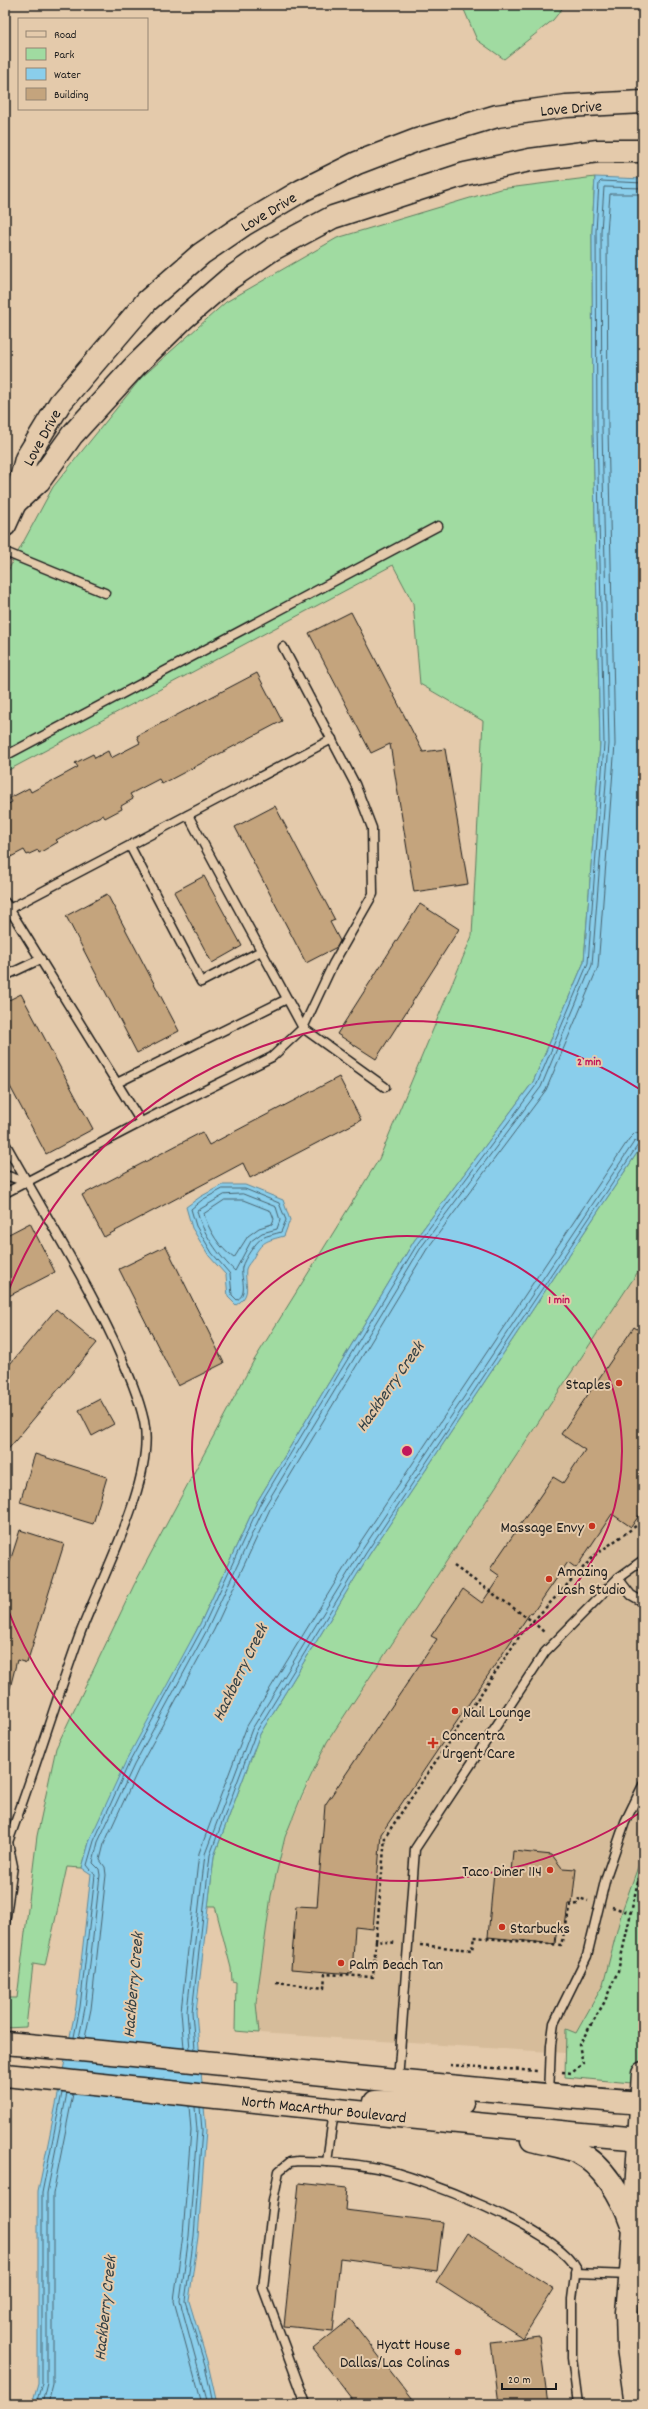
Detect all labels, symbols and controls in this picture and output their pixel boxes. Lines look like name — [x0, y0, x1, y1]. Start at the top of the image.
legend — [18, 18, 148, 110]
text: Road — [54, 27, 76, 44]
text: Park — [54, 47, 75, 64]
text: Water — [54, 67, 81, 84]
text: Building — [54, 87, 89, 104]
street label: Love Drive — [539, 95, 603, 124]
street label: Love Drive — [237, 187, 302, 239]
street label: Love Drive — [18, 406, 68, 471]
text: 2 min — [577, 1054, 601, 1071]
text: 1 min — [548, 1292, 570, 1309]
water label: Hackberry Creek — [351, 1336, 433, 1438]
place label: Staples — [566, 1374, 611, 1397]
marker: Staples — [614, 1378, 624, 1388]
centre of rings — [400, 1444, 414, 1458]
place label: Massage Envy — [501, 1517, 585, 1540]
marker: Massage Envy — [587, 1521, 597, 1531]
place label: Amazing Lash Studio — [557, 1561, 626, 1602]
marker: Amazing Lash Studio — [544, 1574, 554, 1584]
water label: Hackberry Creek — [208, 1619, 276, 1726]
place label: Nail Lounge — [463, 1702, 531, 1725]
marker: Nail Lounge — [450, 1706, 460, 1716]
place label: Concentra Urgent Care — [442, 1725, 515, 1766]
marker: Concentra Urgent Care — [427, 1737, 439, 1749]
place label: Taco Diner 114 — [462, 1861, 542, 1884]
marker: Taco Diner 114 — [545, 1865, 555, 1875]
place label: Starbucks — [510, 1918, 570, 1941]
marker: Starbucks — [497, 1922, 507, 1932]
water label: Hackberry Creek — [118, 1930, 152, 2039]
place label: Palm Beach Tan — [349, 1954, 443, 1977]
marker: Palm Beach Tan — [336, 1958, 346, 1968]
street label: North MacArthur Boulevard — [240, 2090, 407, 2131]
water label: Hackberry Creek — [90, 2253, 125, 2362]
place label: Hyatt House Dallas/Las Colinas — [340, 2334, 450, 2375]
marker: Hyatt House Dallas/Las Colinas — [453, 2347, 463, 2357]
scale bar — [502, 2365, 556, 2391]
text: 20 m — [508, 2372, 531, 2389]

